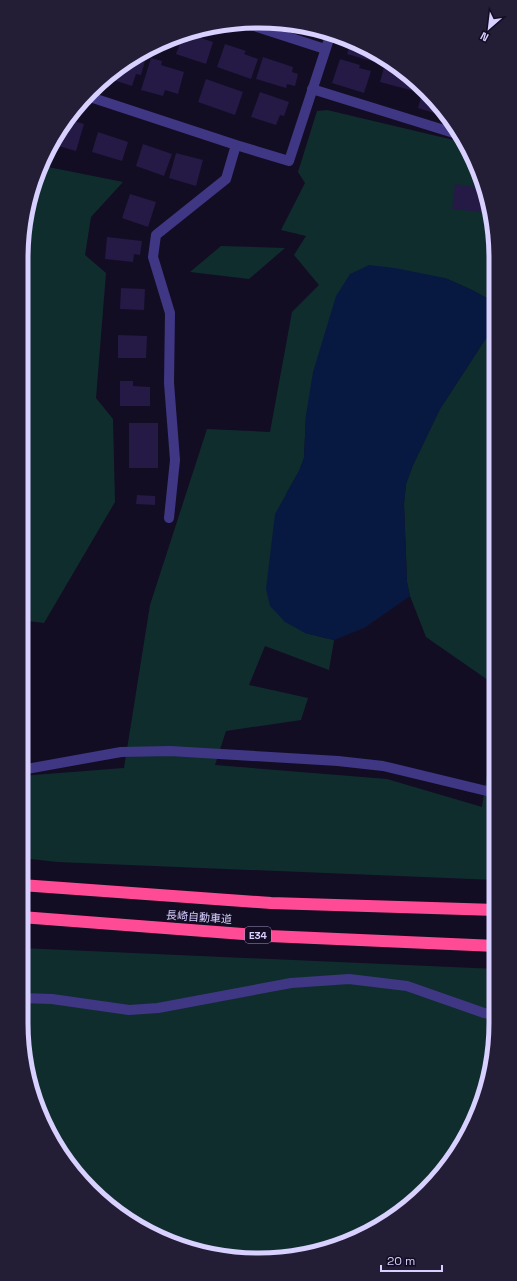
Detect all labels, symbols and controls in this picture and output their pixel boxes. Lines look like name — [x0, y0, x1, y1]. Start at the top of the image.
north arrow — [469, 8, 509, 48]
text: N — [478, 29, 491, 45]
street label: 長崎自動車道 — [166, 908, 232, 926]
road number: E34 — [245, 927, 271, 943]
scale bar — [381, 1247, 442, 1273]
text: 20 m — [387, 1253, 415, 1269]

